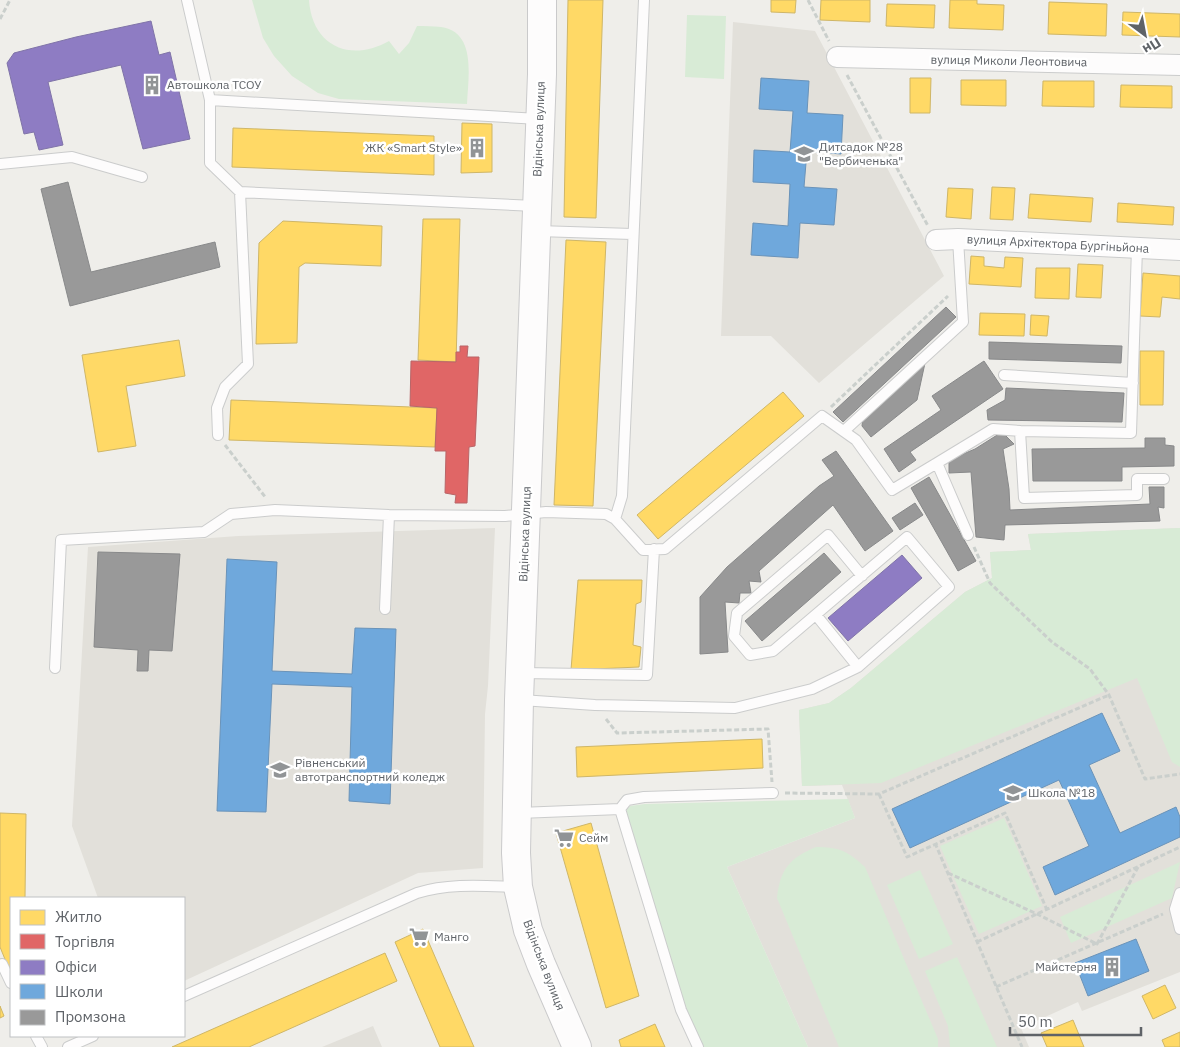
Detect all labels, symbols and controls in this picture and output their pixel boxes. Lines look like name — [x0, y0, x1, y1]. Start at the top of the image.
north arrow — [1120, 10, 1170, 60]
text: Пн — [1139, 33, 1165, 59]
street label: вулиця Миколи Леонтовича — [931, 52, 1088, 69]
building icon: Автошкола ТСОУ — [141, 74, 163, 96]
place label: Автошкола ТСОУ — [167, 77, 261, 92]
street label: Відінська вулиця — [529, 81, 548, 177]
building icon: ЖК «Smart Style» — [466, 137, 488, 159]
place label: Дитсадок №28 "Вербиченька" — [819, 139, 903, 168]
place label: ЖК «Smart Style» — [365, 140, 462, 155]
school or university icon: Дитсадок №28 "Вербиченька" — [793, 143, 815, 165]
street label: вулиця Архітектора Бургіньйона — [966, 231, 1150, 256]
street label: Відінська вулиця — [515, 486, 534, 582]
place label: Рівненський автотранспортний коледж — [295, 755, 445, 784]
school or university icon: Рівненський автотранспортний коледж — [269, 759, 291, 781]
school or university icon: Школа №18 — [1002, 782, 1024, 804]
place label: Школа №18 — [1028, 785, 1095, 800]
supermarket icon: Сейм — [553, 827, 575, 849]
place label: Сейм — [579, 830, 608, 845]
legend — [10, 897, 185, 1037]
text: Житло — [55, 907, 102, 926]
street label: Відінська вулиця — [520, 917, 569, 1012]
supermarket icon: Манго — [408, 926, 430, 948]
place label: Манго — [434, 929, 469, 944]
text: Торгівля — [55, 932, 115, 951]
building icon: Майстерня — [1101, 956, 1123, 978]
text: Офіси — [55, 957, 97, 976]
place label: Майстерня — [1035, 959, 1097, 974]
text: Школи — [55, 982, 103, 1001]
scale bar — [1010, 1004, 1141, 1036]
text: Промзона — [55, 1007, 126, 1026]
text: 50 m — [1018, 1012, 1053, 1031]

